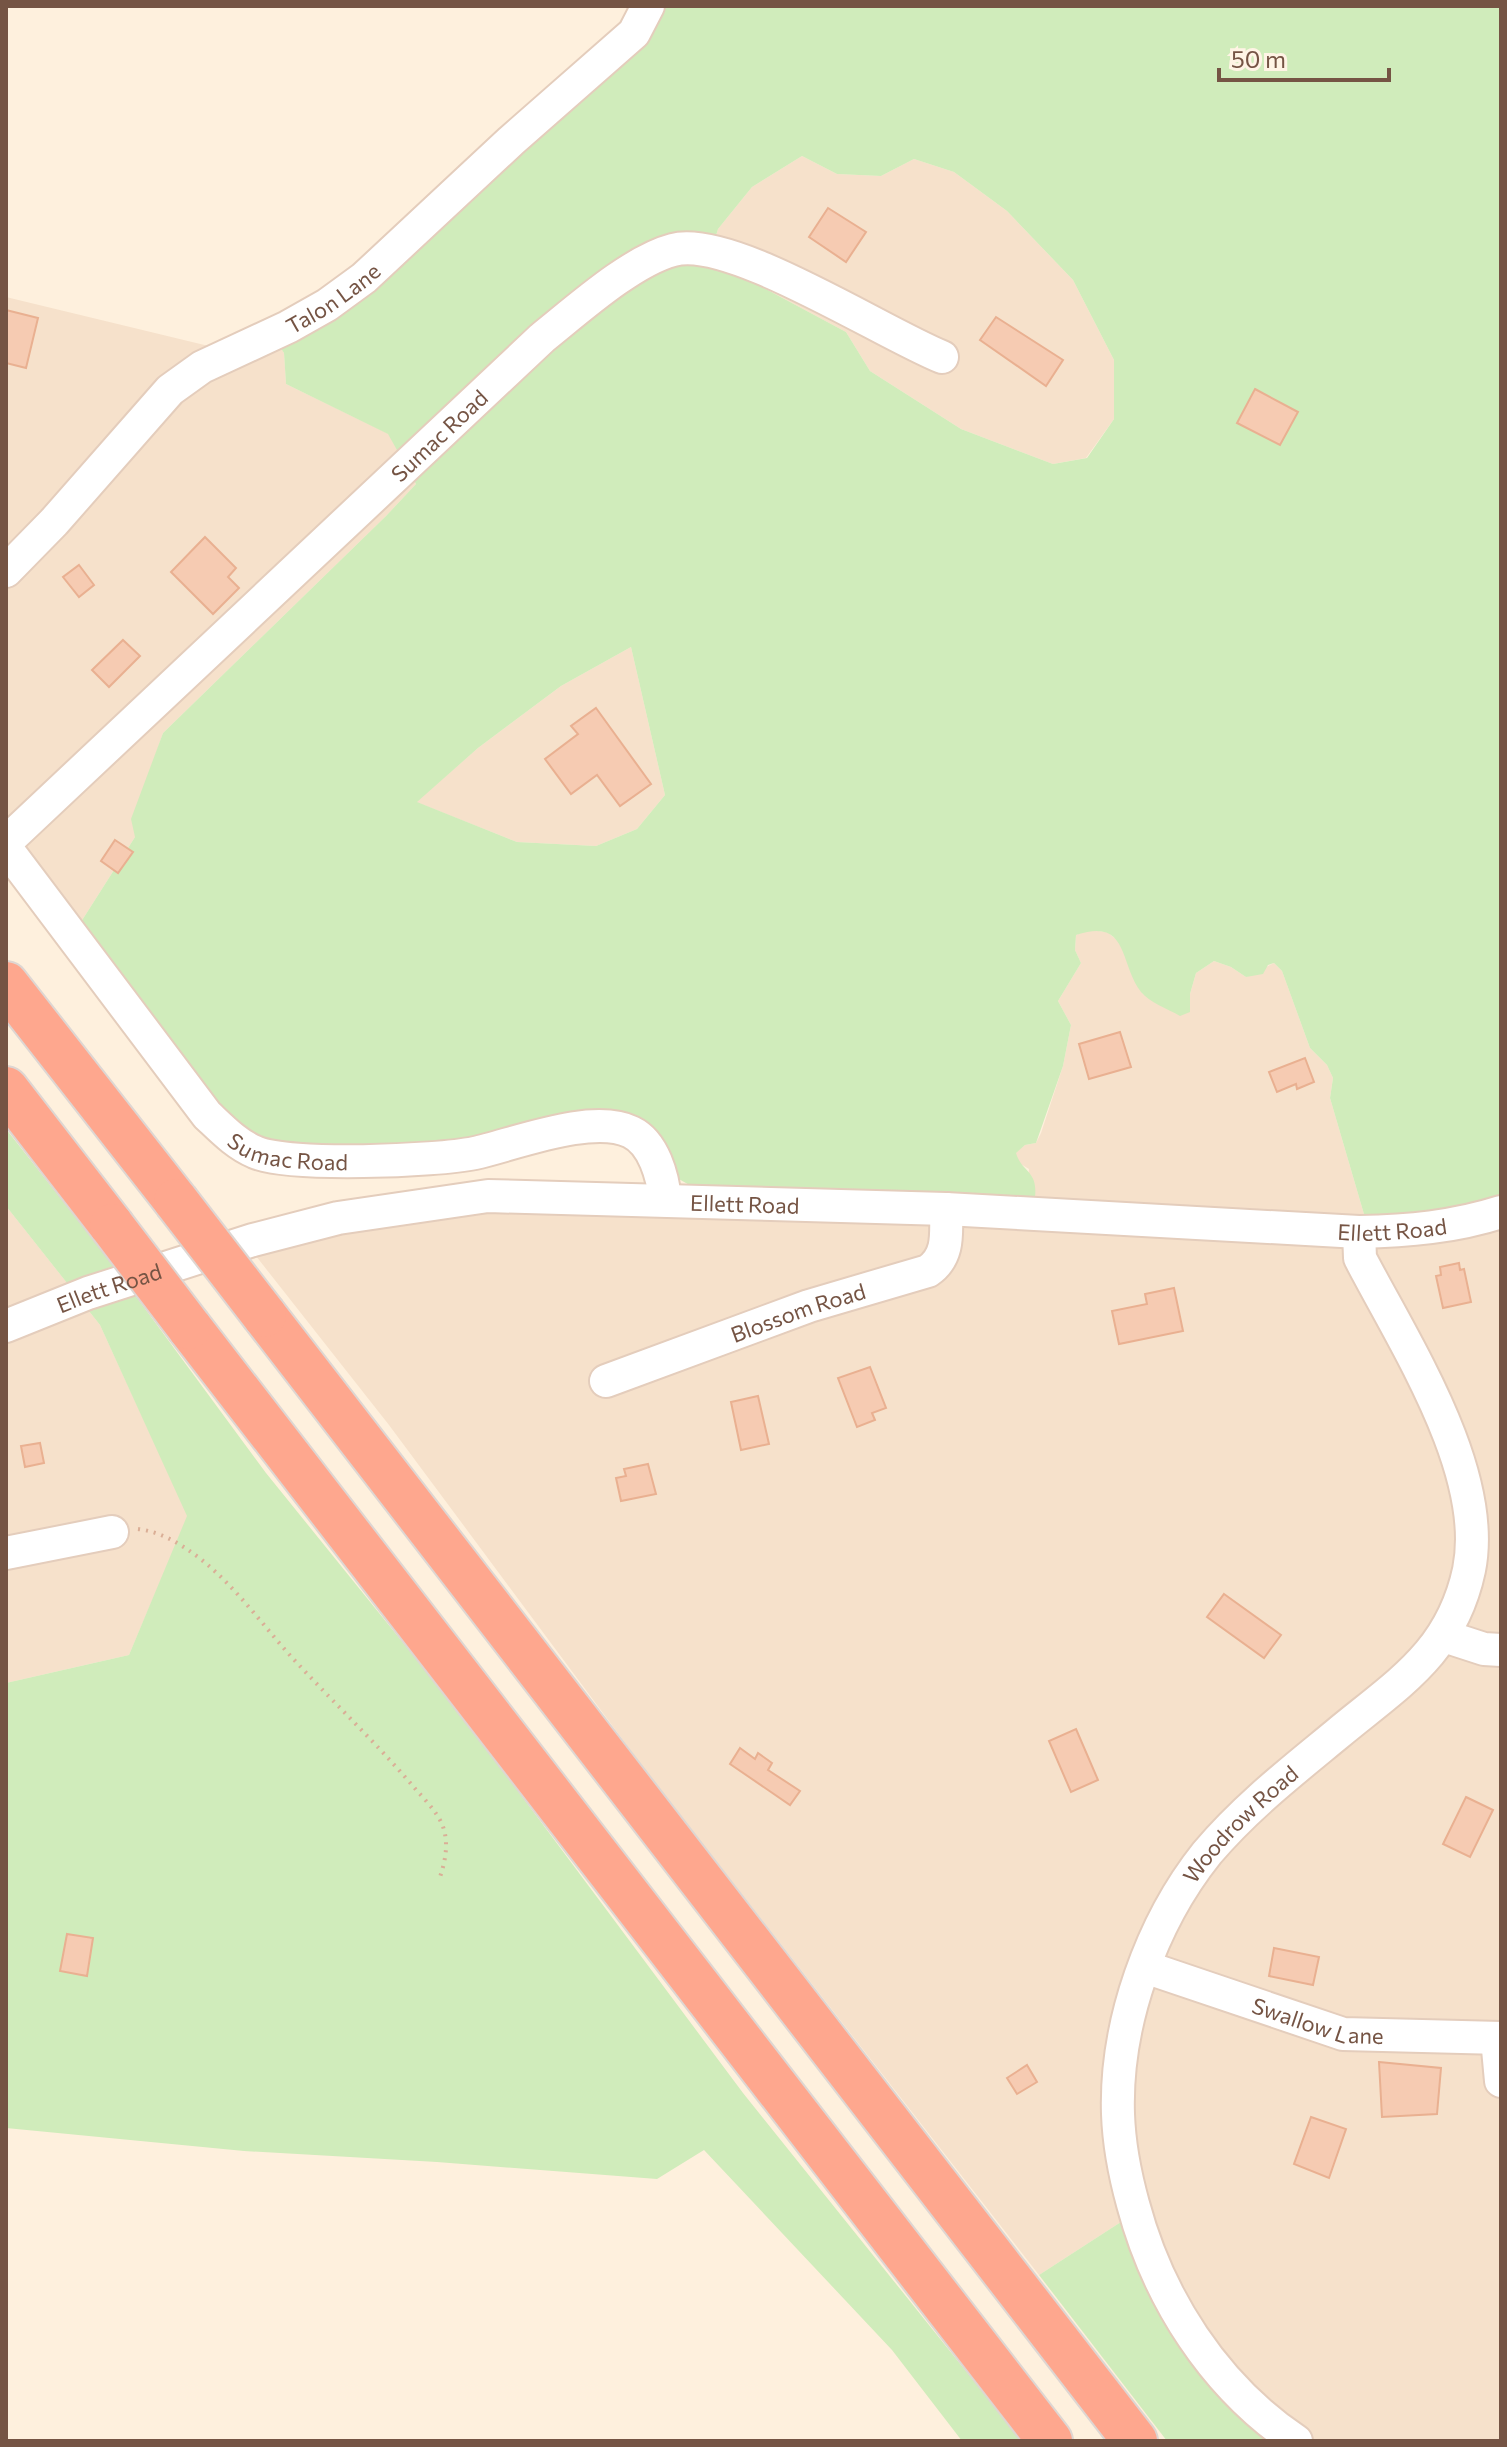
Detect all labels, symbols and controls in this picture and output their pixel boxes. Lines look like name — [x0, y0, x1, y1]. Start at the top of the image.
scale bar — [1219, 32, 1389, 82]
text: 50 m — [1231, 44, 1286, 73]
street label: Talon Lane — [281, 257, 385, 339]
street label: Sumac Road — [385, 383, 493, 487]
street label: Sumac Road — [223, 1126, 348, 1175]
street label: Ellett Road — [690, 1188, 800, 1218]
street label: Ellett Road — [1337, 1212, 1448, 1246]
street label: Ellett Road — [52, 1257, 165, 1318]
street label: Blossom Road — [727, 1277, 868, 1347]
street label: Woodrow Road — [1176, 1759, 1303, 1888]
street label: Swallow Lane — [1249, 1991, 1384, 2049]

